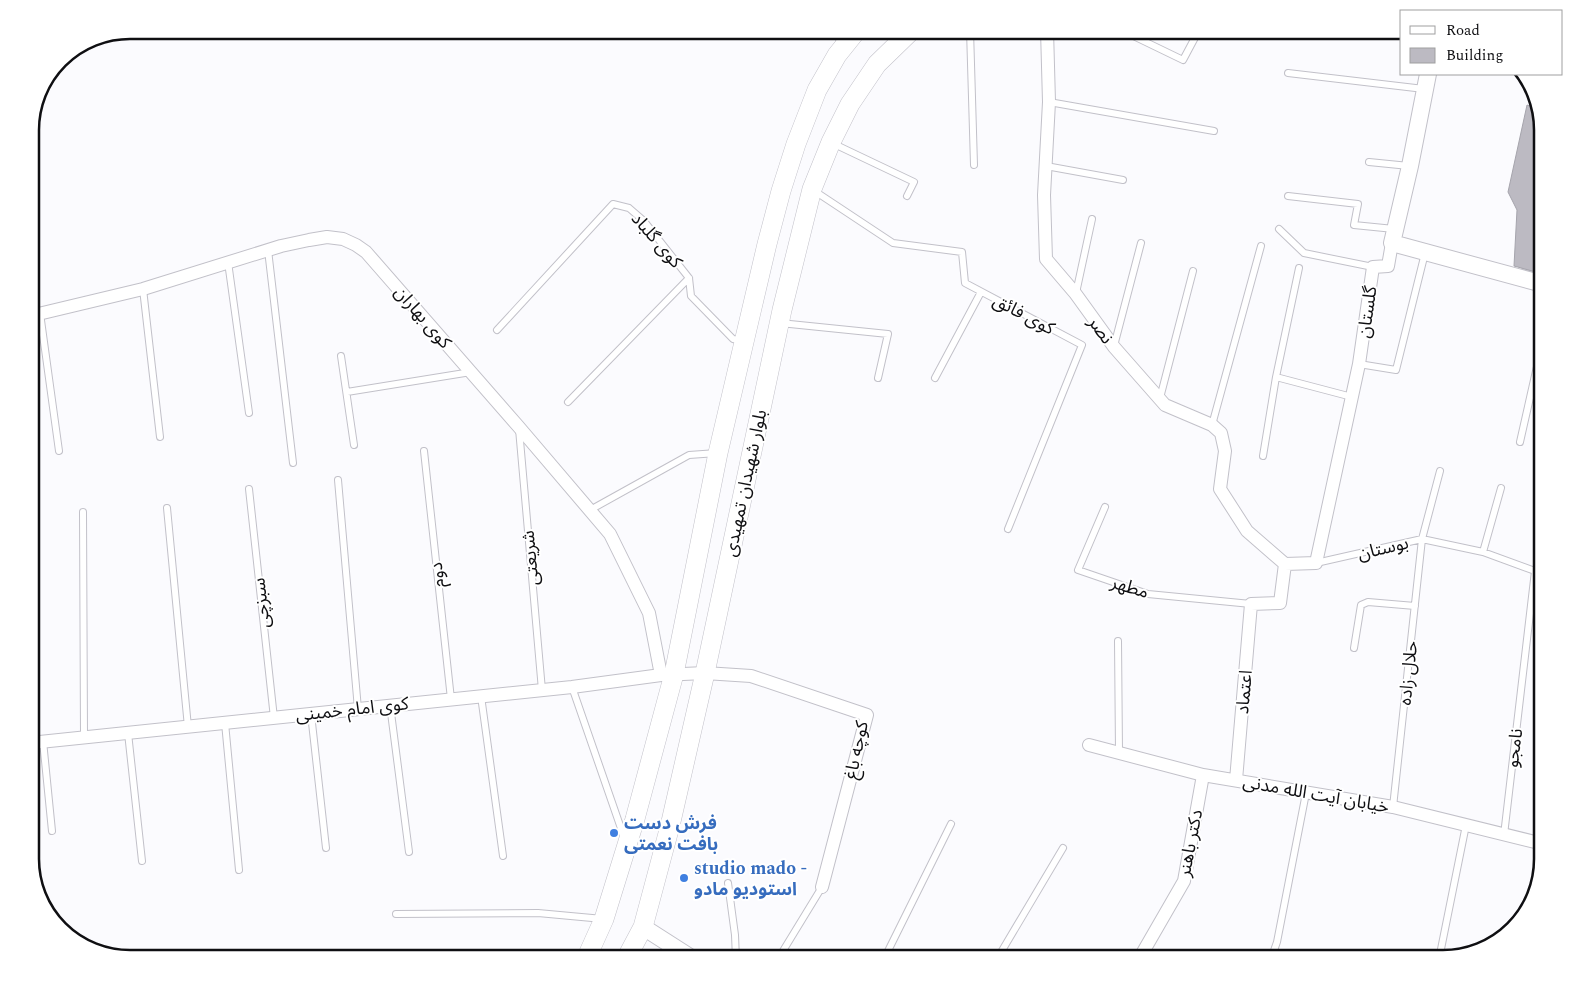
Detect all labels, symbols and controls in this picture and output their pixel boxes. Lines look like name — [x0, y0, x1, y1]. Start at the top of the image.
legend — [1400, 10, 1563, 75]
text: Road — [1446, 19, 1480, 42]
text: Building — [1446, 44, 1503, 67]
street label: کوی گلباد — [624, 206, 689, 275]
street label: کوی بهاران — [387, 280, 458, 355]
street label: گلستان — [1350, 284, 1385, 340]
street label: کوی فائق — [988, 287, 1060, 342]
street label: نصر — [1081, 310, 1120, 350]
street label: بلوار شهیدان تمهیدی — [717, 407, 774, 559]
street label: شریعتی — [515, 529, 546, 587]
street label: بوستان — [1355, 530, 1411, 567]
street label: دوم — [423, 561, 452, 589]
street label: مطهر — [1107, 569, 1152, 606]
street label: سبزچی — [245, 576, 278, 629]
street label: حلال زاده — [1392, 639, 1425, 707]
street label: اعتماد — [1229, 669, 1260, 715]
street label: کوی امام خمینی — [294, 690, 410, 729]
street label: کوچه باغ — [837, 718, 876, 782]
street label: نامجو — [1499, 727, 1530, 769]
street label: خیابان آیت الله مدنی — [1241, 768, 1391, 821]
street label: دکتر باهنر — [1171, 807, 1210, 880]
place label: فرش دست بافت نعمتی — [624, 810, 718, 858]
marker: فرش دست بافت نعمتی — [608, 827, 620, 839]
place label: studio mado - استودیو مادو — [694, 855, 807, 903]
marker: studio mado - استودیو مادو — [678, 872, 690, 884]

